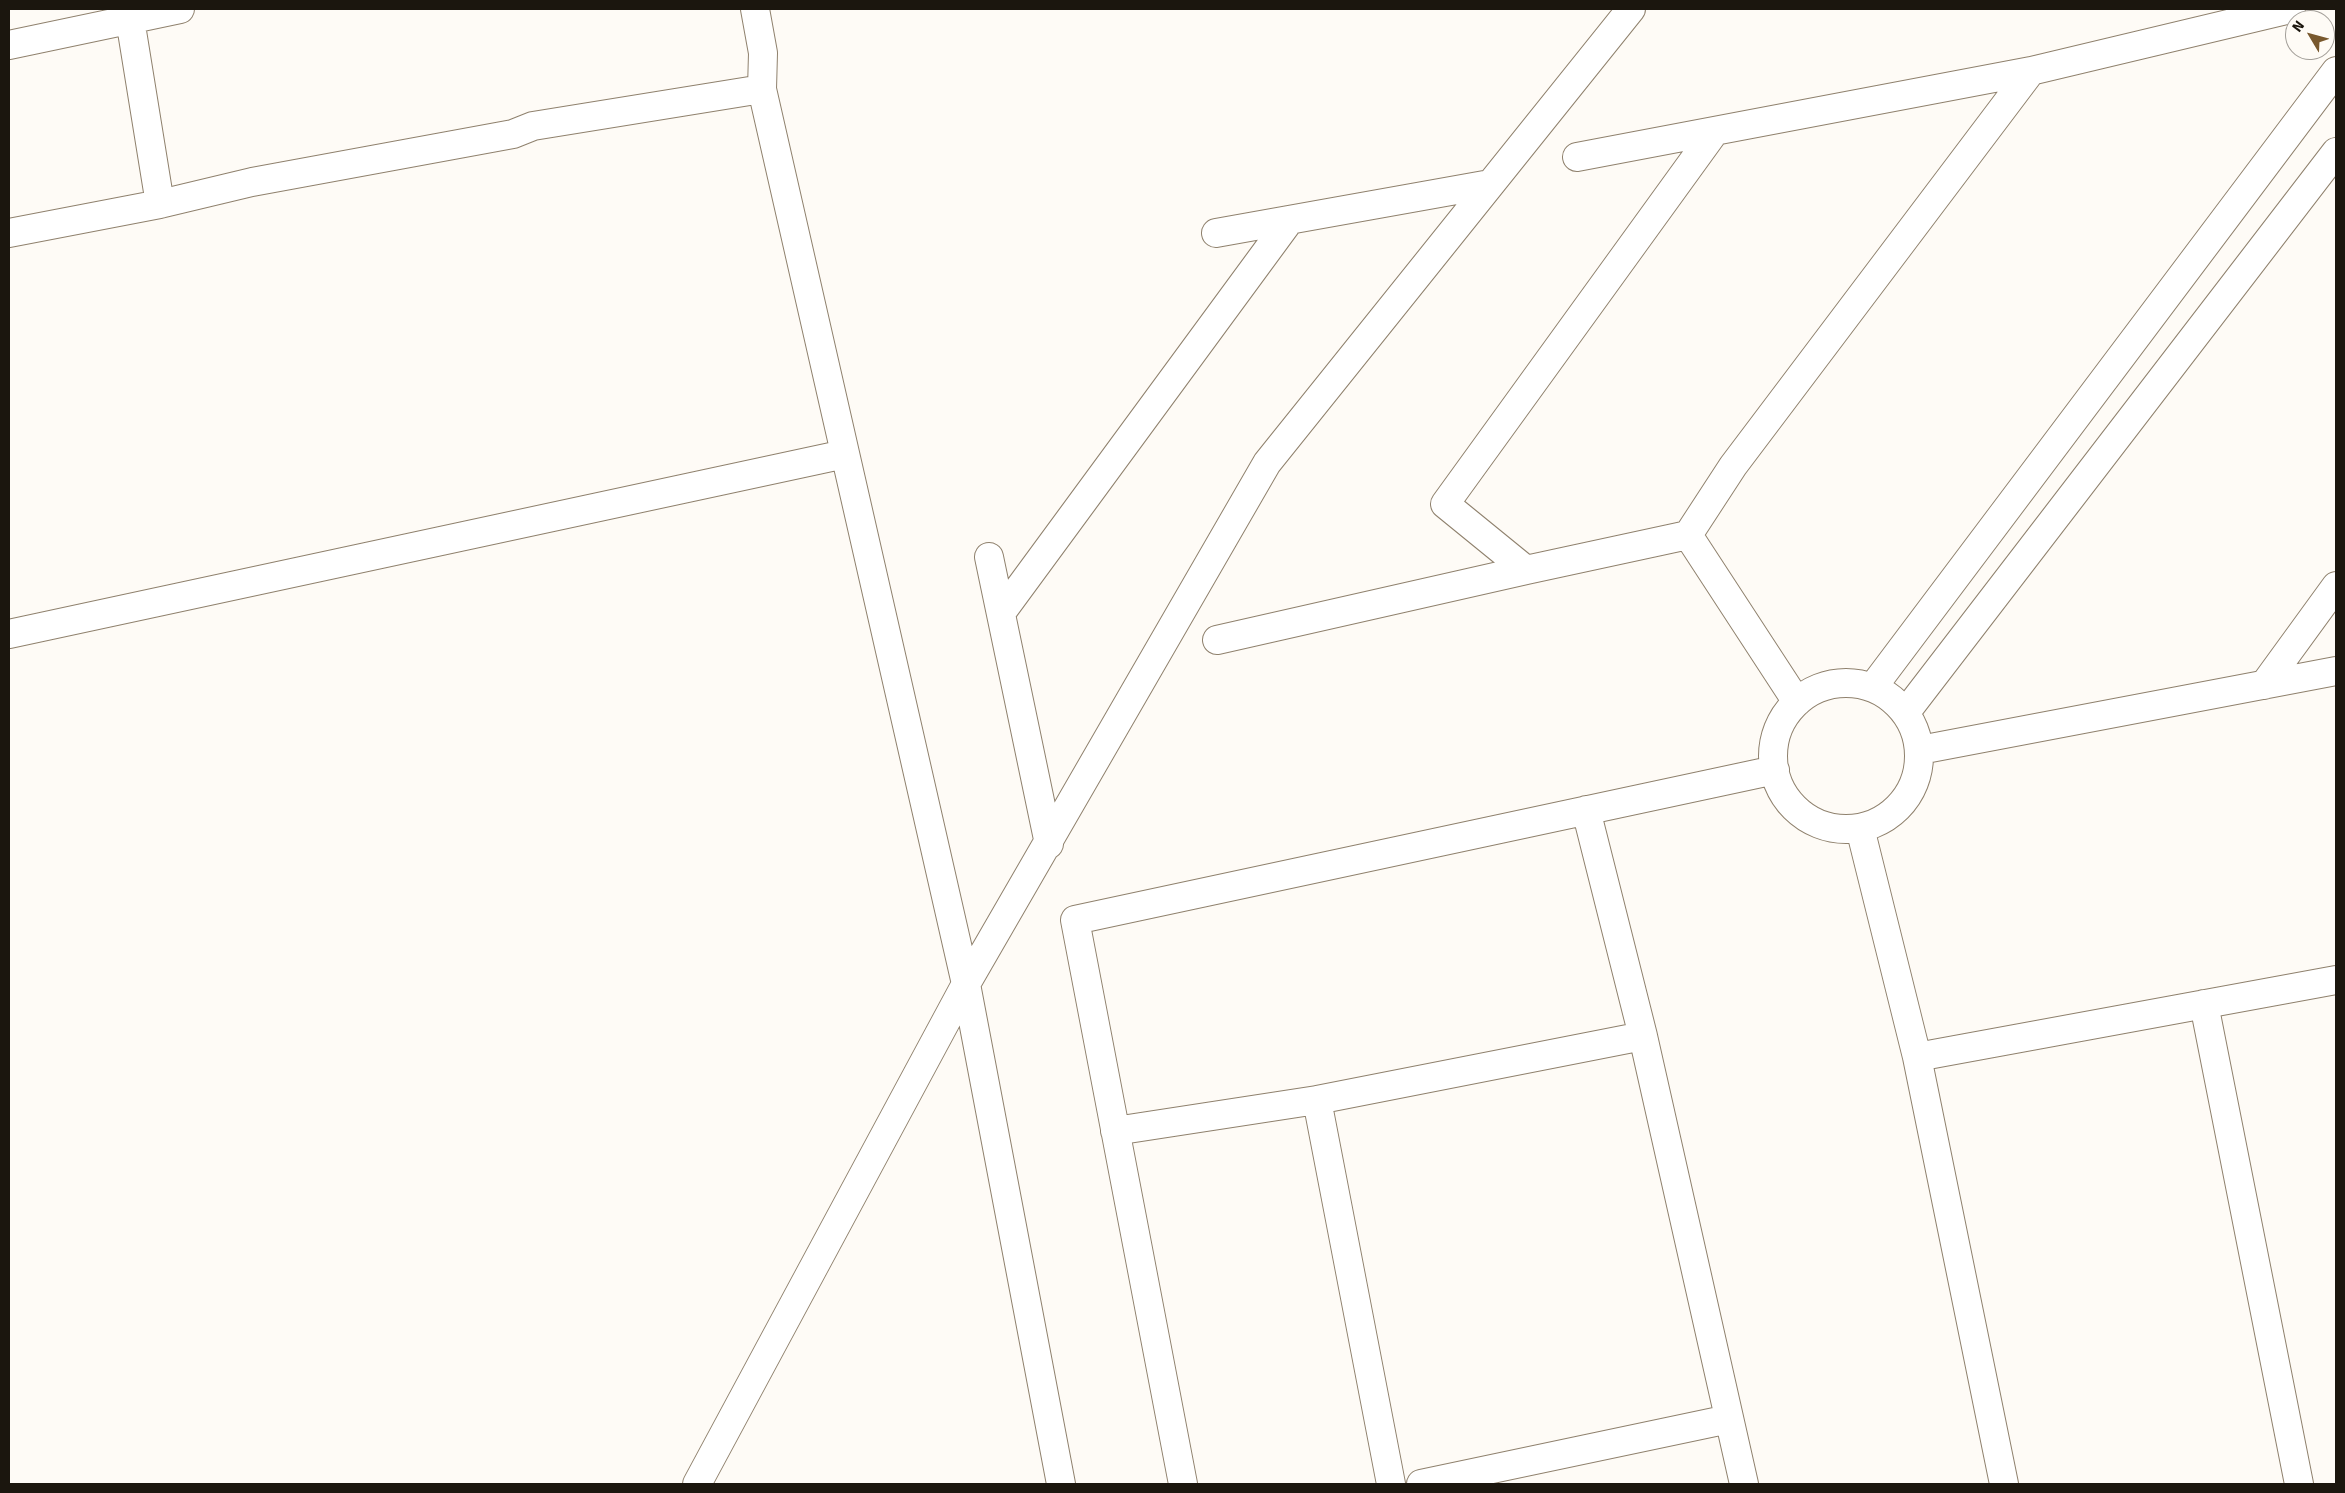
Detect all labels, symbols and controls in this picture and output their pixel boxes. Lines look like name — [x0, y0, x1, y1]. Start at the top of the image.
north arrow — [2285, 10, 2335, 60]
text: N — [2289, 17, 2308, 35]

